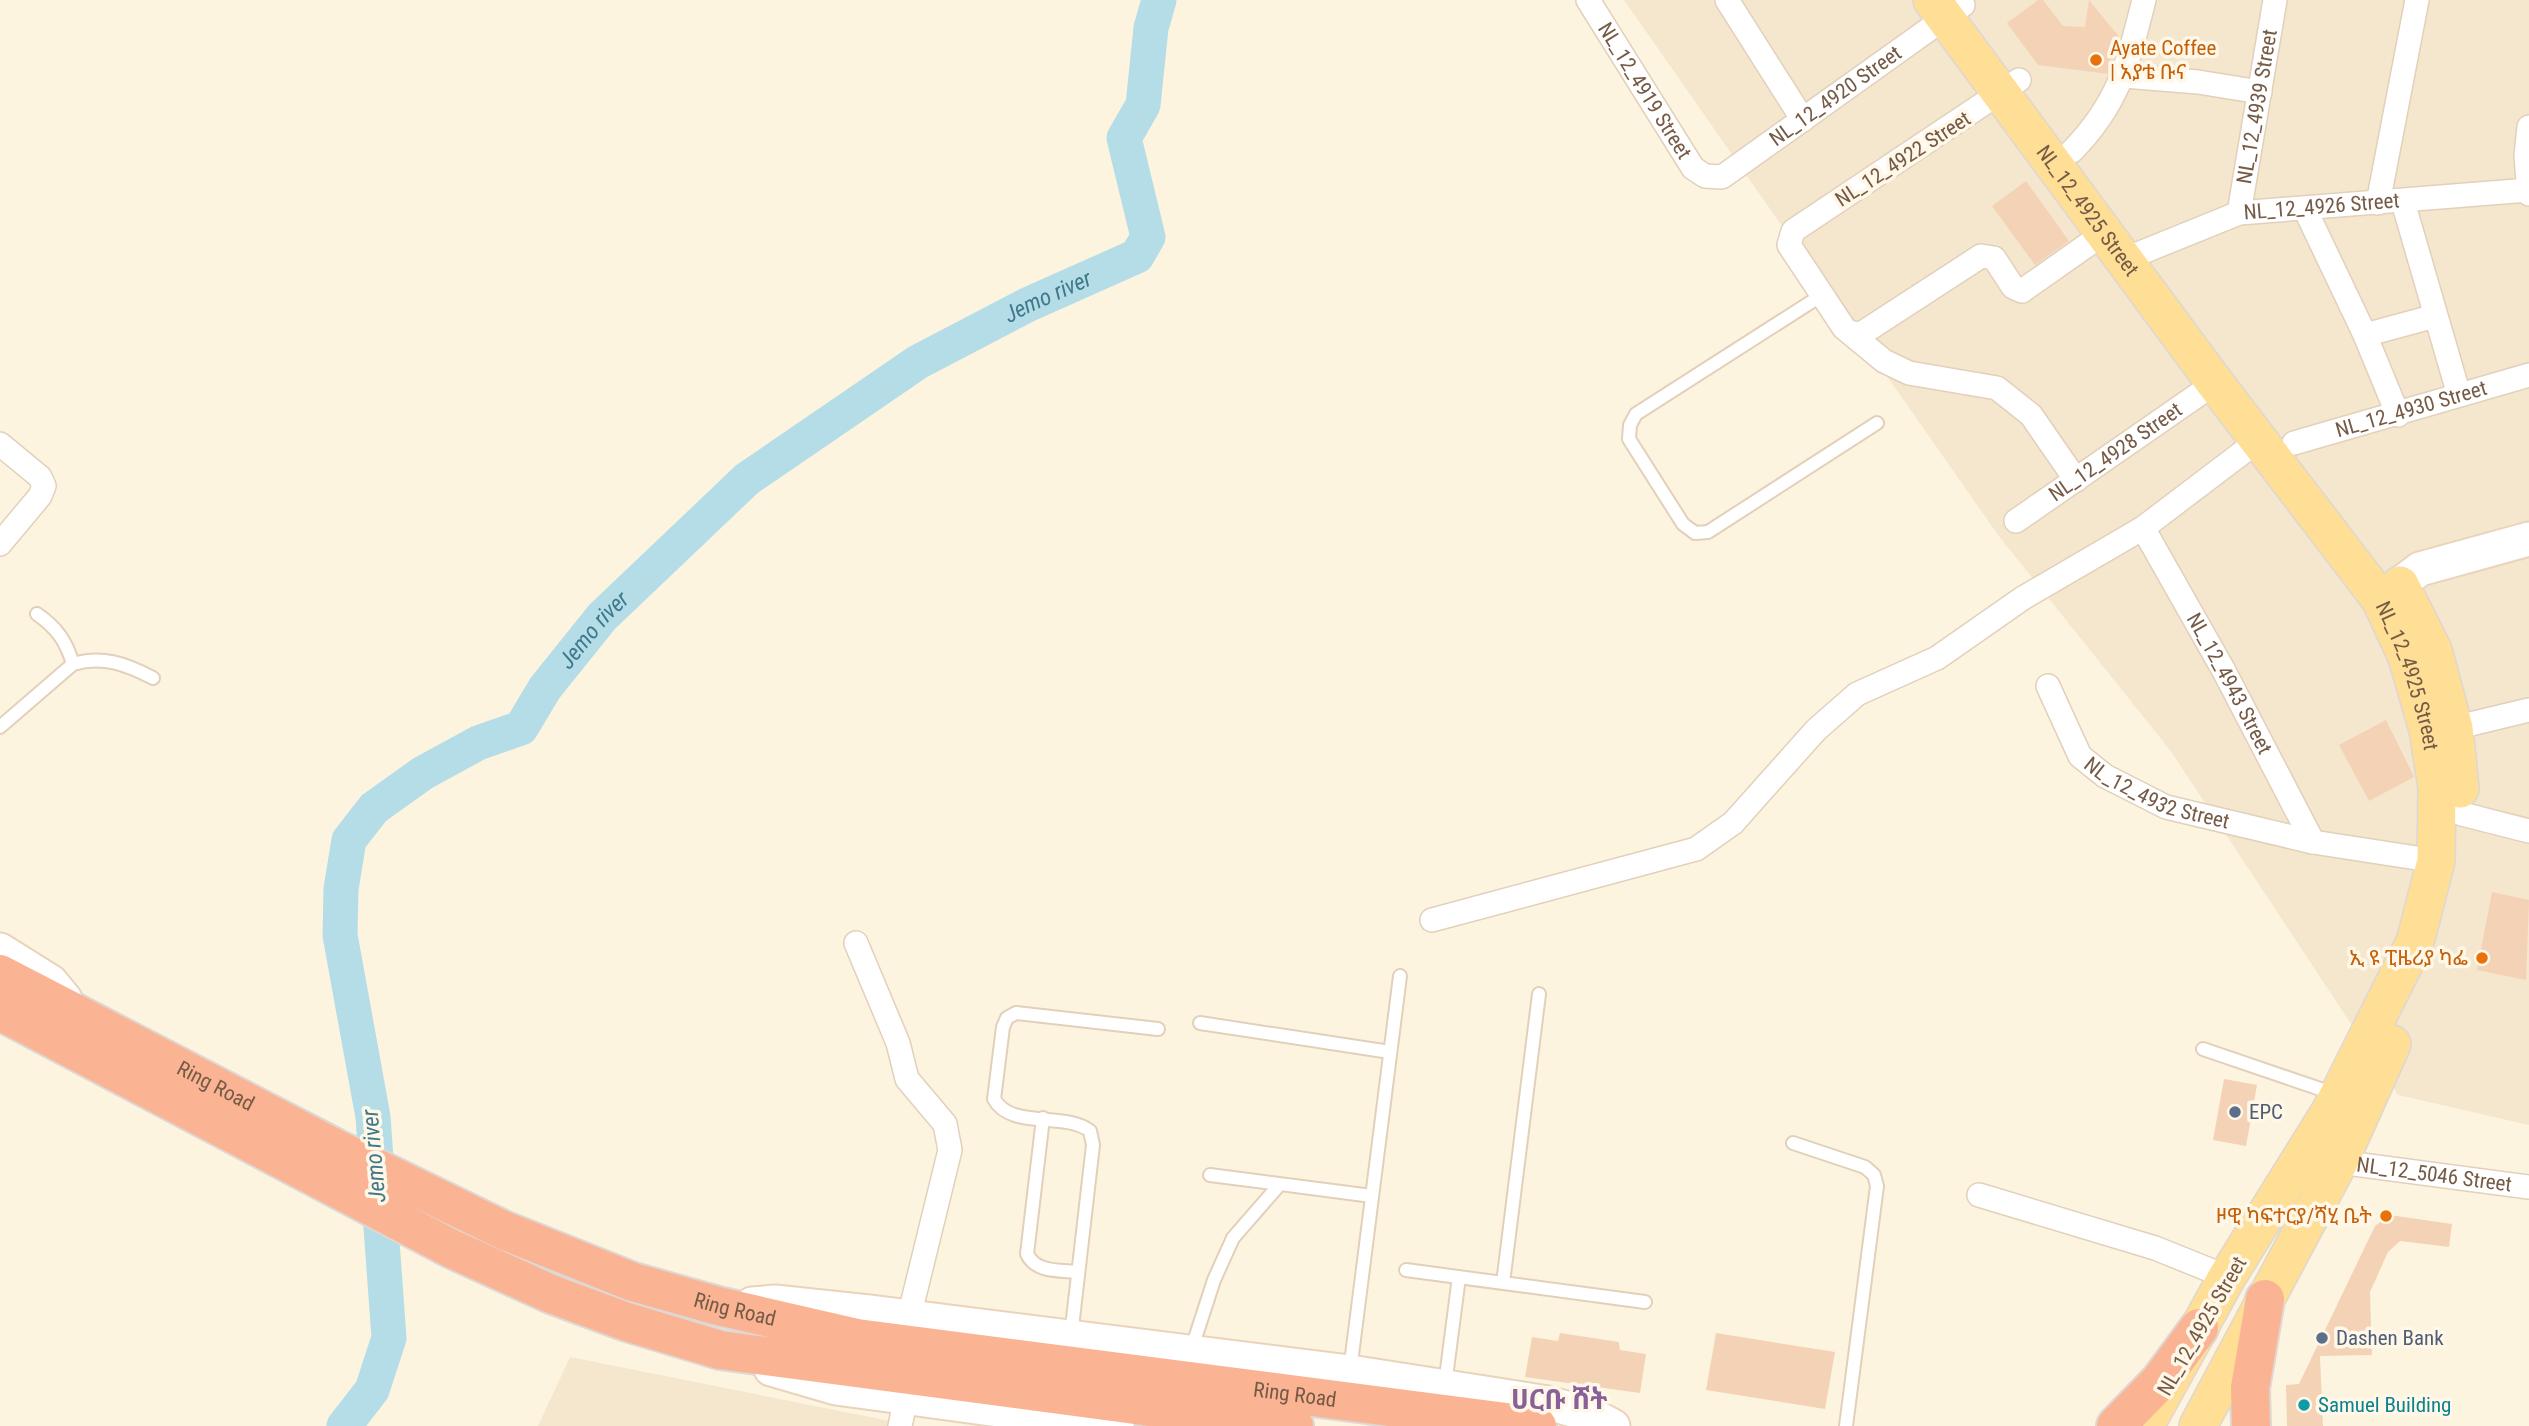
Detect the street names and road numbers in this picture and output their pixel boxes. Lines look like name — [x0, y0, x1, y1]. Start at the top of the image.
street label: NL_12_4919 Street — [1593, 18, 1696, 163]
street label: NL_12_4939 Street — [2232, 27, 2282, 186]
street label: NL_12_4920 Street — [1765, 41, 1906, 151]
street label: NL_12_4922 Street — [1831, 106, 1975, 212]
street label: NL_12_4925 Street — [2032, 141, 2144, 281]
street label: NL_12_4926 Street — [2243, 188, 2400, 225]
street label: NL_12_4930 Street — [2333, 376, 2490, 442]
street label: NL_12_4928 Street — [2044, 398, 2187, 506]
street label: NL_12_4925 Street — [2371, 597, 2443, 752]
street label: NL_12_4943 Street — [2182, 609, 2277, 758]
street label: NL_12_4932 Street — [2079, 752, 2232, 834]
street label: Ring Road — [173, 1056, 258, 1116]
street label: NL_12_5046 Street — [2355, 1152, 2513, 1197]
street label: NL_12_4925 Street — [2153, 1252, 2251, 1400]
street label: Ring Road — [691, 1288, 778, 1331]
street label: Ring Road — [1252, 1377, 1338, 1412]

